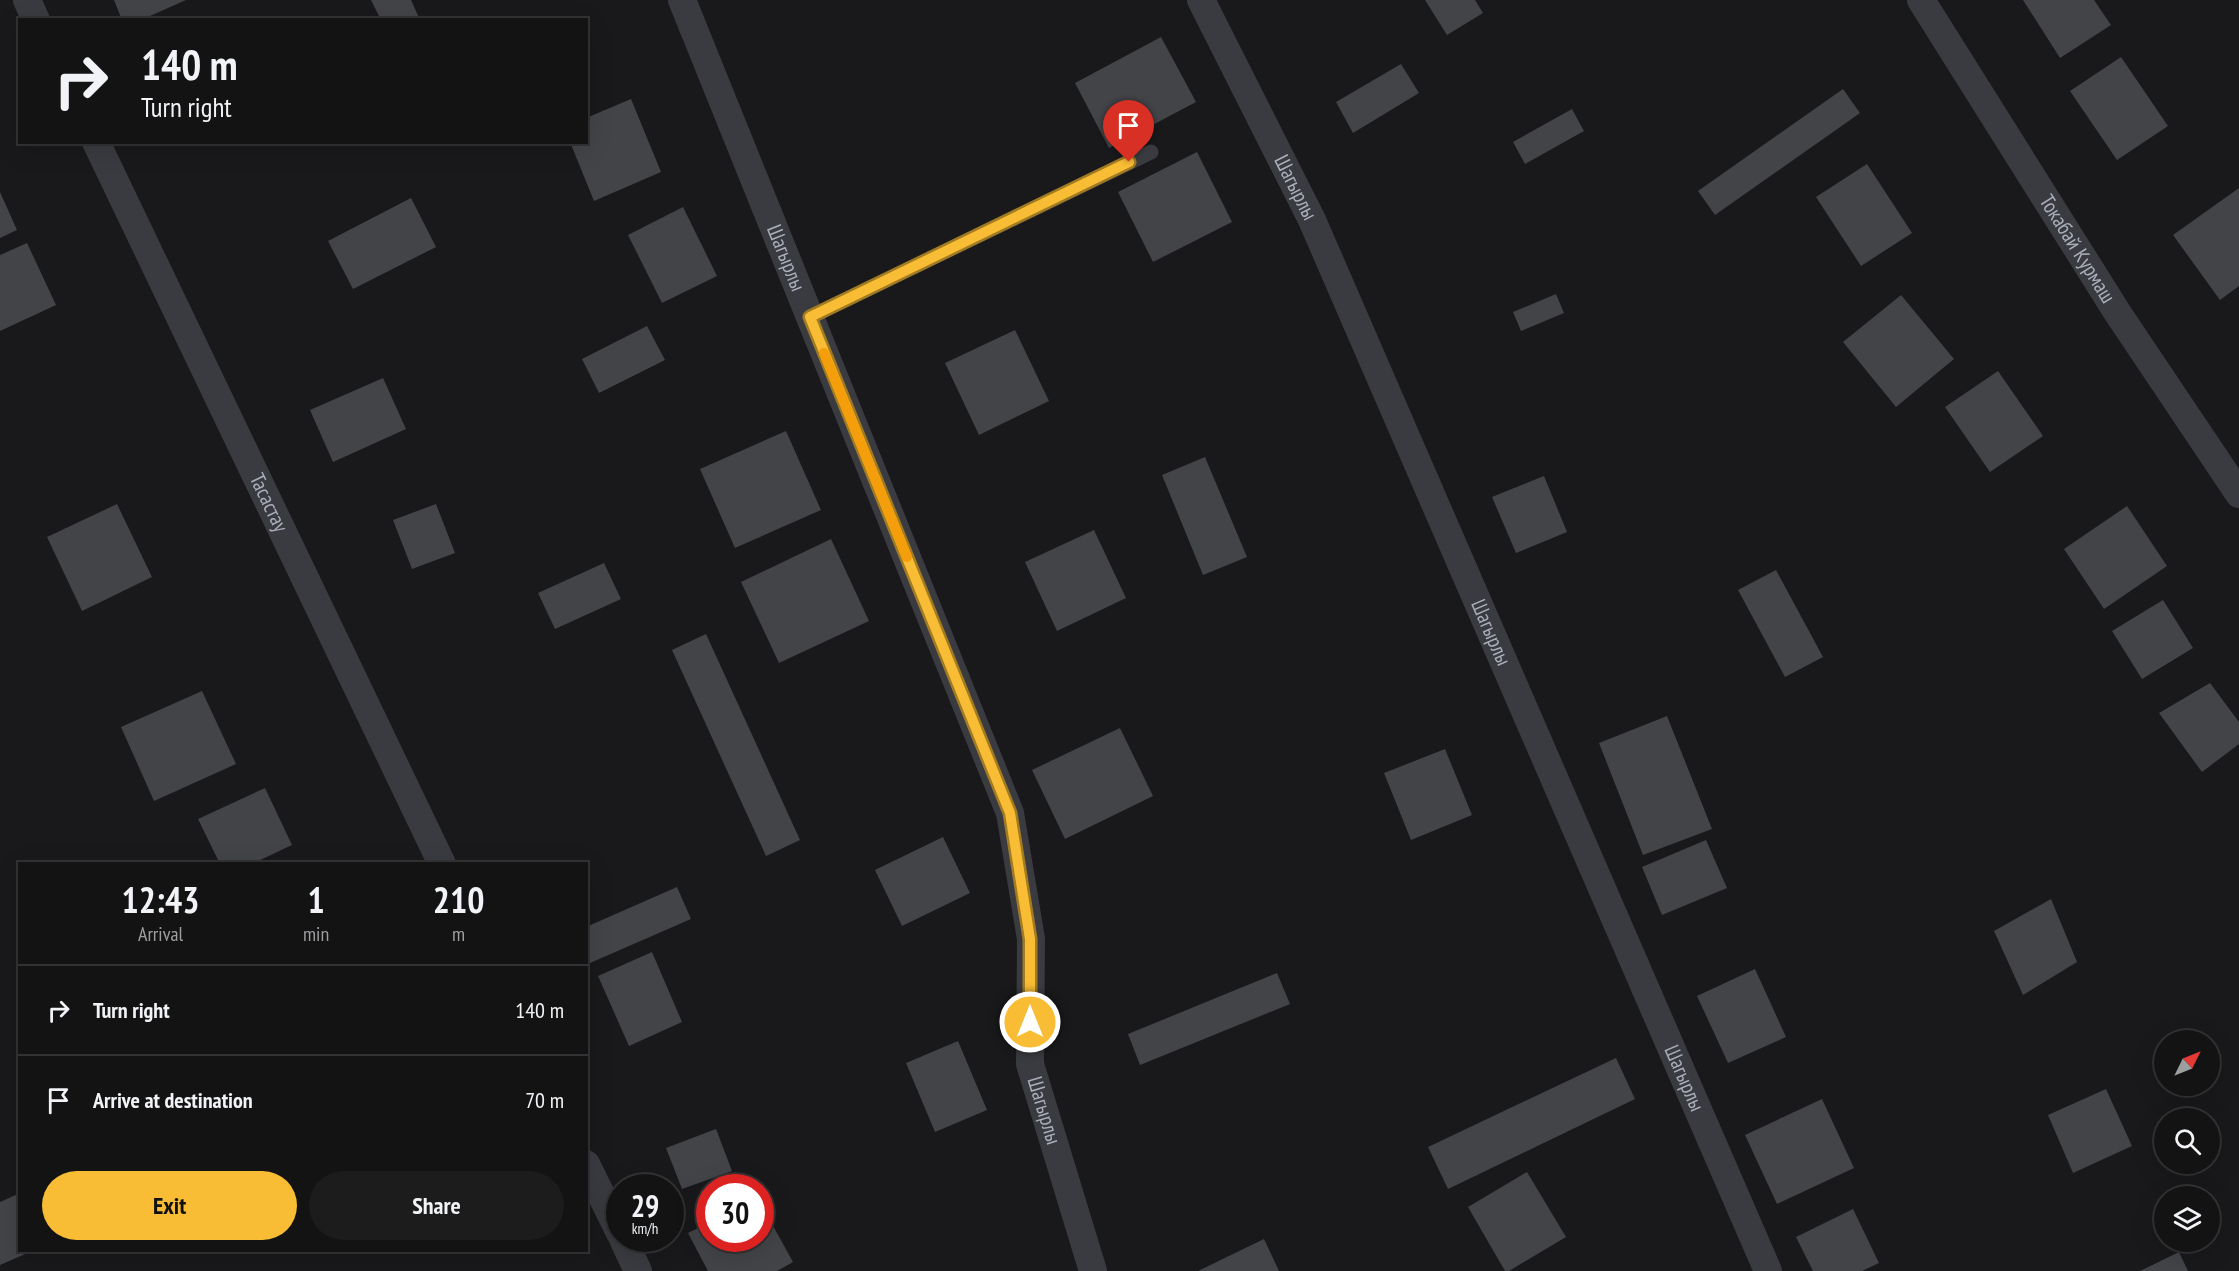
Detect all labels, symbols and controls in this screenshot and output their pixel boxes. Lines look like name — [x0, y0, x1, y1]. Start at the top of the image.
text: 140 m — [141, 37, 238, 92]
icon: right — [42, 42, 120, 120]
text: Turn right — [141, 90, 232, 124]
pin — [1103, 100, 1154, 162]
icon: arrive — [1112, 109, 1145, 142]
street label: Шагырлы — [1268, 150, 1324, 224]
street label: Токабай Курмаш — [2034, 189, 2122, 308]
street label: Шагырлы — [761, 220, 812, 295]
street label: Тасастау — [244, 469, 295, 536]
street label: Шагырлы — [1465, 595, 1518, 670]
text: 12:43 — [122, 876, 199, 923]
text: 1 — [307, 876, 325, 923]
text: 210 — [433, 876, 484, 923]
text: Arrival — [138, 921, 183, 947]
text: min — [303, 921, 329, 947]
text: m — [452, 921, 465, 947]
position arrow — [998, 990, 1062, 1054]
icon: right — [42, 994, 75, 1027]
text: Turn right — [93, 996, 170, 1024]
text: 140 m — [515, 996, 564, 1024]
north arrow — [2154, 1030, 2220, 1096]
map controls — [2154, 1030, 2220, 1252]
street label: Шагырлы — [1659, 1041, 1711, 1115]
street label: Шагырлы — [1022, 1073, 1068, 1148]
icon: arrive — [42, 1084, 75, 1117]
text: Arrive at destination — [93, 1086, 253, 1114]
text: 70 m — [525, 1086, 564, 1114]
button: search — [2154, 1108, 2220, 1174]
button: Exit — [42, 1171, 297, 1240]
button: Share — [309, 1171, 564, 1240]
speed limit sign: 30 — [696, 1174, 774, 1252]
text: 29 — [631, 1186, 659, 1225]
button: layers — [2154, 1186, 2220, 1252]
text: km/h — [632, 1219, 658, 1238]

